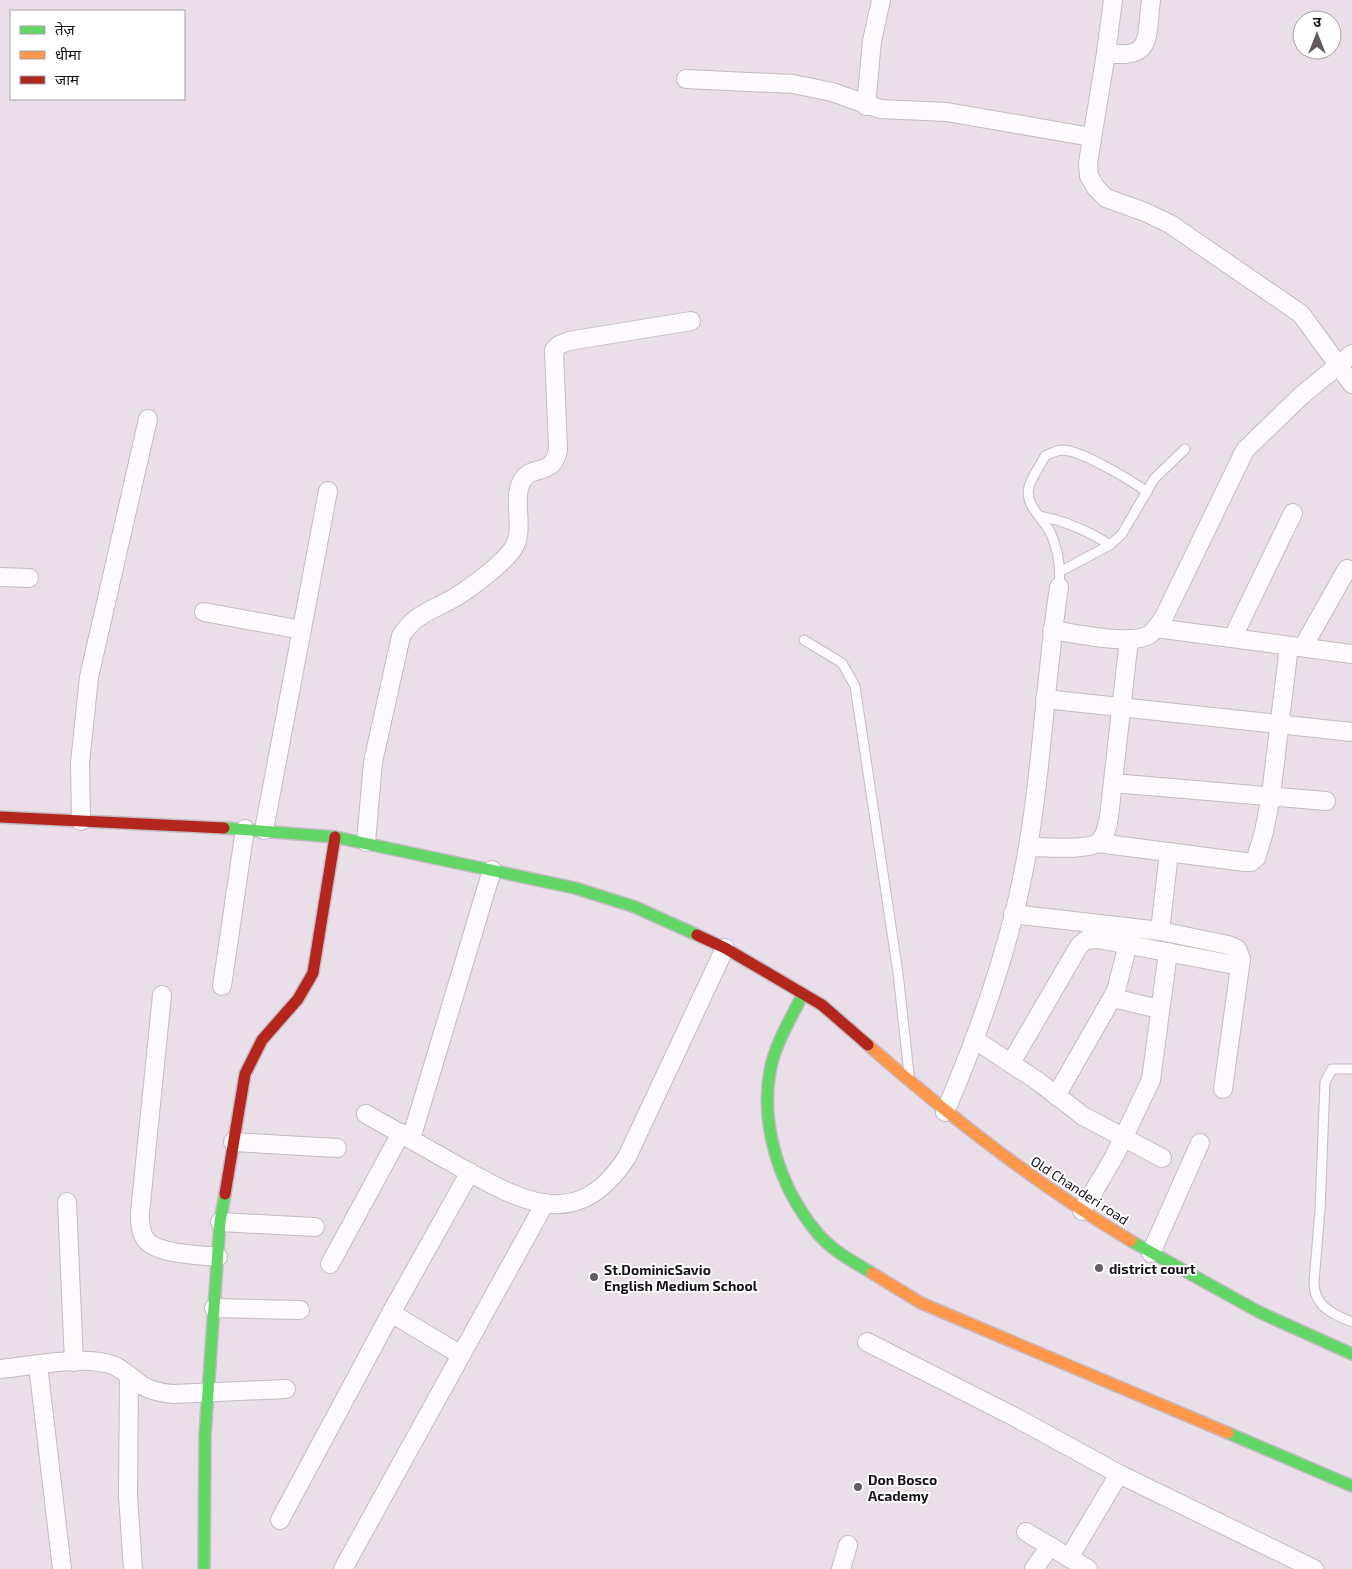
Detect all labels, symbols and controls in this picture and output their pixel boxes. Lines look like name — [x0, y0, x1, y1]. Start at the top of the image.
legend — [10, 10, 185, 100]
north arrow — [1292, 10, 1342, 60]
text: उ — [1313, 13, 1322, 30]
text: तेज़ — [55, 20, 76, 38]
text: धीमा — [55, 45, 82, 63]
text: जाम — [55, 70, 80, 88]
street label: Old Chanderi road — [1028, 1152, 1132, 1228]
place label: district court — [1109, 1260, 1196, 1277]
place label: St.DominicSavio English Medium School — [604, 1261, 758, 1294]
marker: district court — [1093, 1262, 1105, 1274]
marker: St.DominicSavio English Medium School — [588, 1271, 600, 1283]
place label: Don Bosco Academy — [868, 1471, 937, 1504]
marker: Don Bosco Academy — [852, 1481, 864, 1493]

